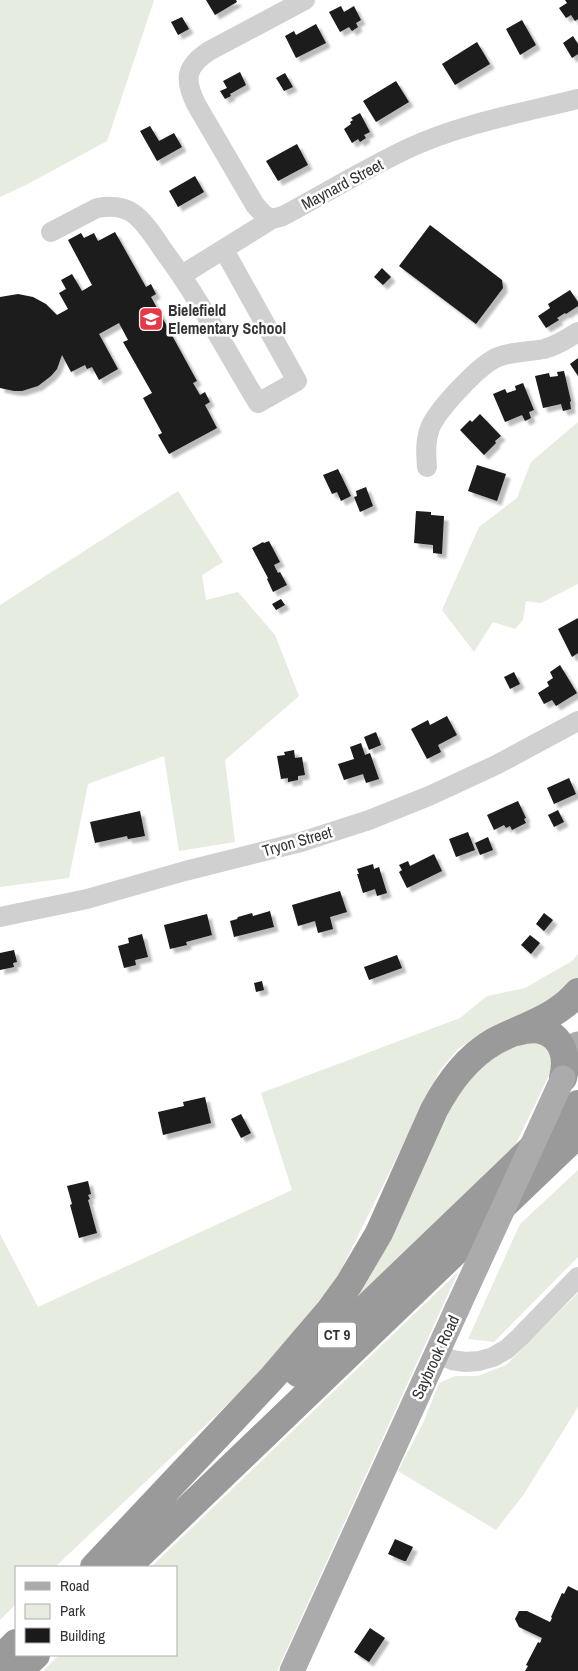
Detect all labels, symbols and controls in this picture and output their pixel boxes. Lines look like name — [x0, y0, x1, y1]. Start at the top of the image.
street label: Maynard Street — [297, 153, 387, 215]
place label: Bielefield Elementary School — [168, 299, 286, 339]
school or university icon: Bielefield Elementary School — [138, 306, 164, 332]
street label: Tryon Street — [259, 820, 335, 861]
street label: Saybrook Road — [406, 1311, 464, 1403]
road number: CT 9 — [318, 1322, 356, 1348]
legend — [15, 1566, 178, 1656]
text: Road — [60, 1575, 89, 1596]
text: Park — [60, 1600, 86, 1621]
text: Building — [60, 1625, 105, 1646]

